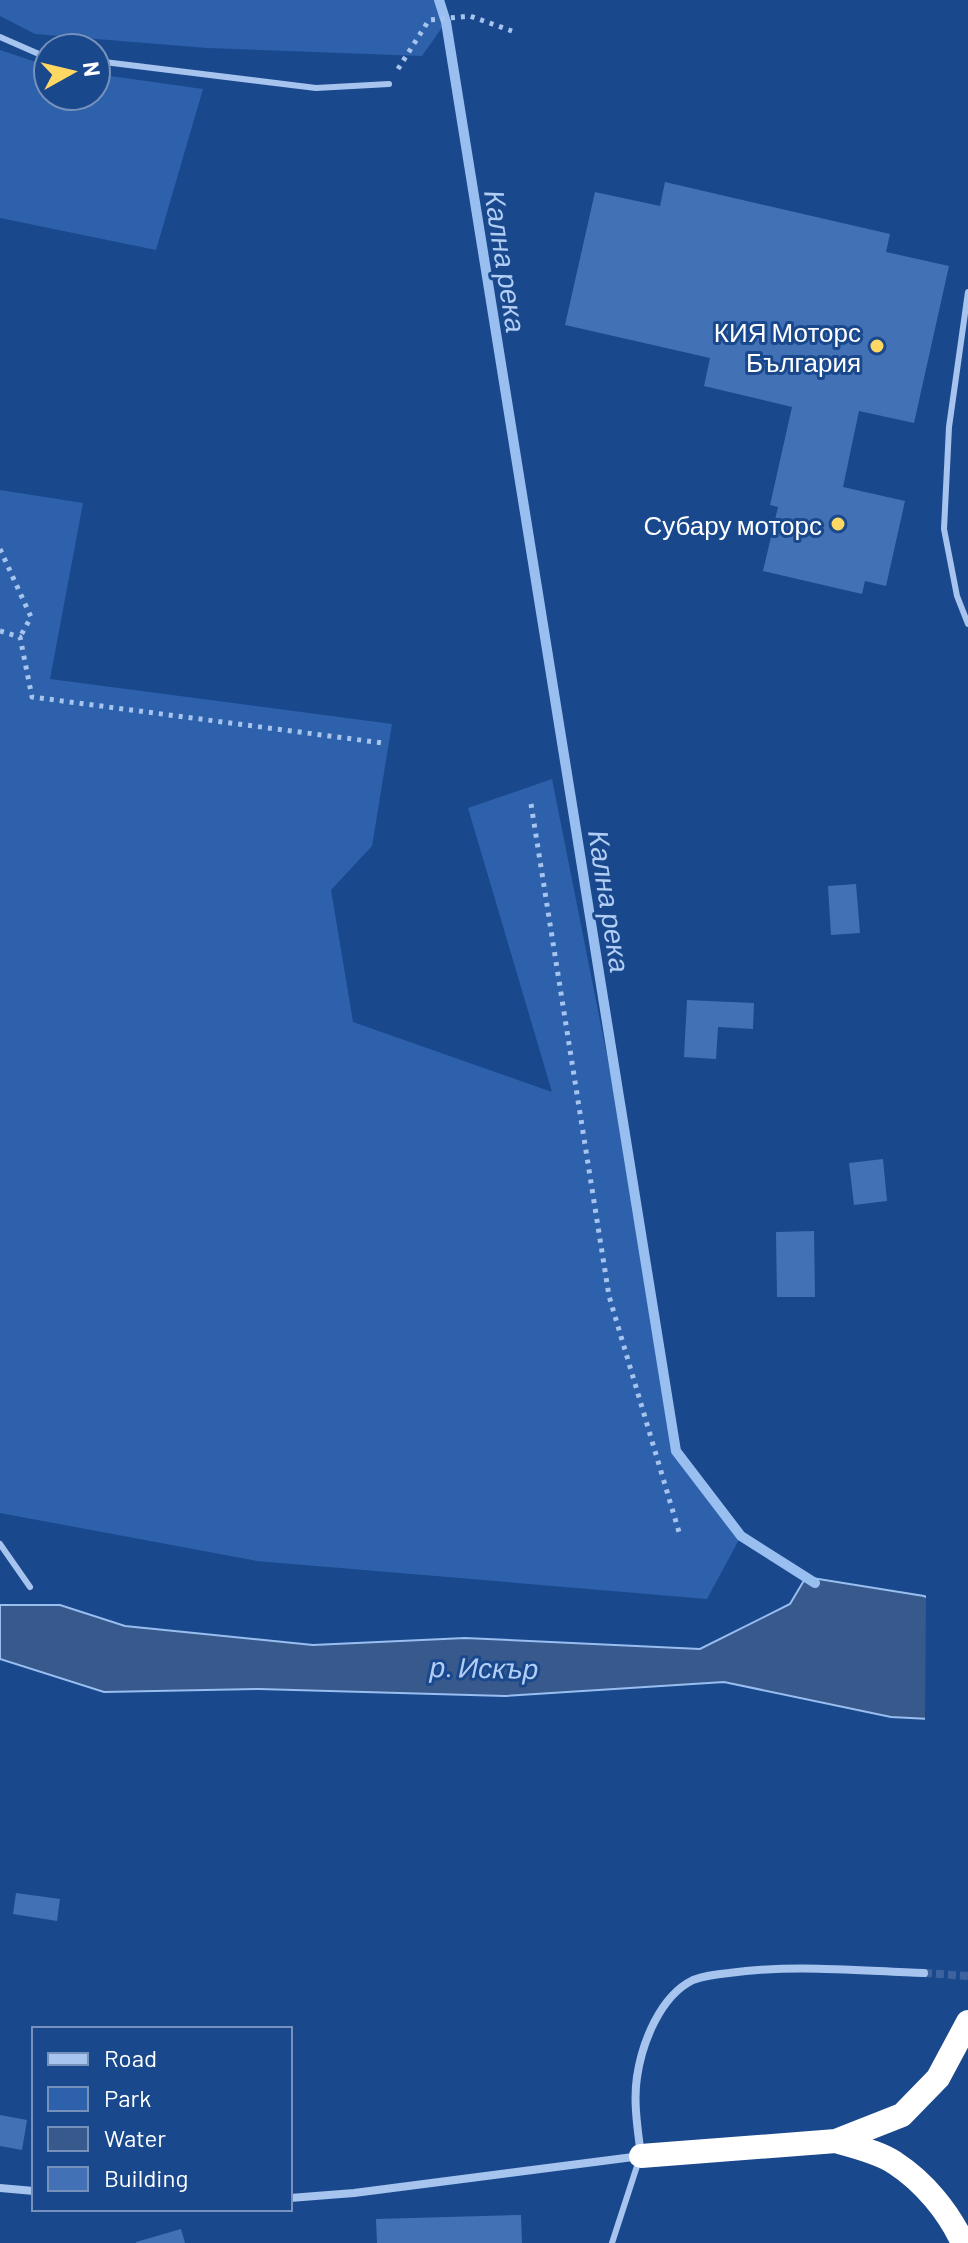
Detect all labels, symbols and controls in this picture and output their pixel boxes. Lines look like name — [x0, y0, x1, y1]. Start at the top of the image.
north arrow — [32, 32, 112, 112]
text: N — [79, 60, 107, 78]
water label: Кална река — [478, 187, 534, 335]
place label: КИЯ Моторс България — [714, 316, 861, 377]
marker: КИЯ Моторс България — [868, 337, 886, 355]
place label: Субару моторс — [644, 509, 822, 540]
marker: Субару моторс — [829, 515, 847, 533]
water label: Кална река — [582, 827, 638, 975]
water label: р. Искър — [428, 1649, 539, 1685]
legend — [32, 2027, 292, 2211]
text: Road — [104, 2043, 157, 2072]
text: Park — [104, 2083, 151, 2112]
text: Water — [104, 2123, 166, 2152]
text: Building — [104, 2163, 188, 2192]

